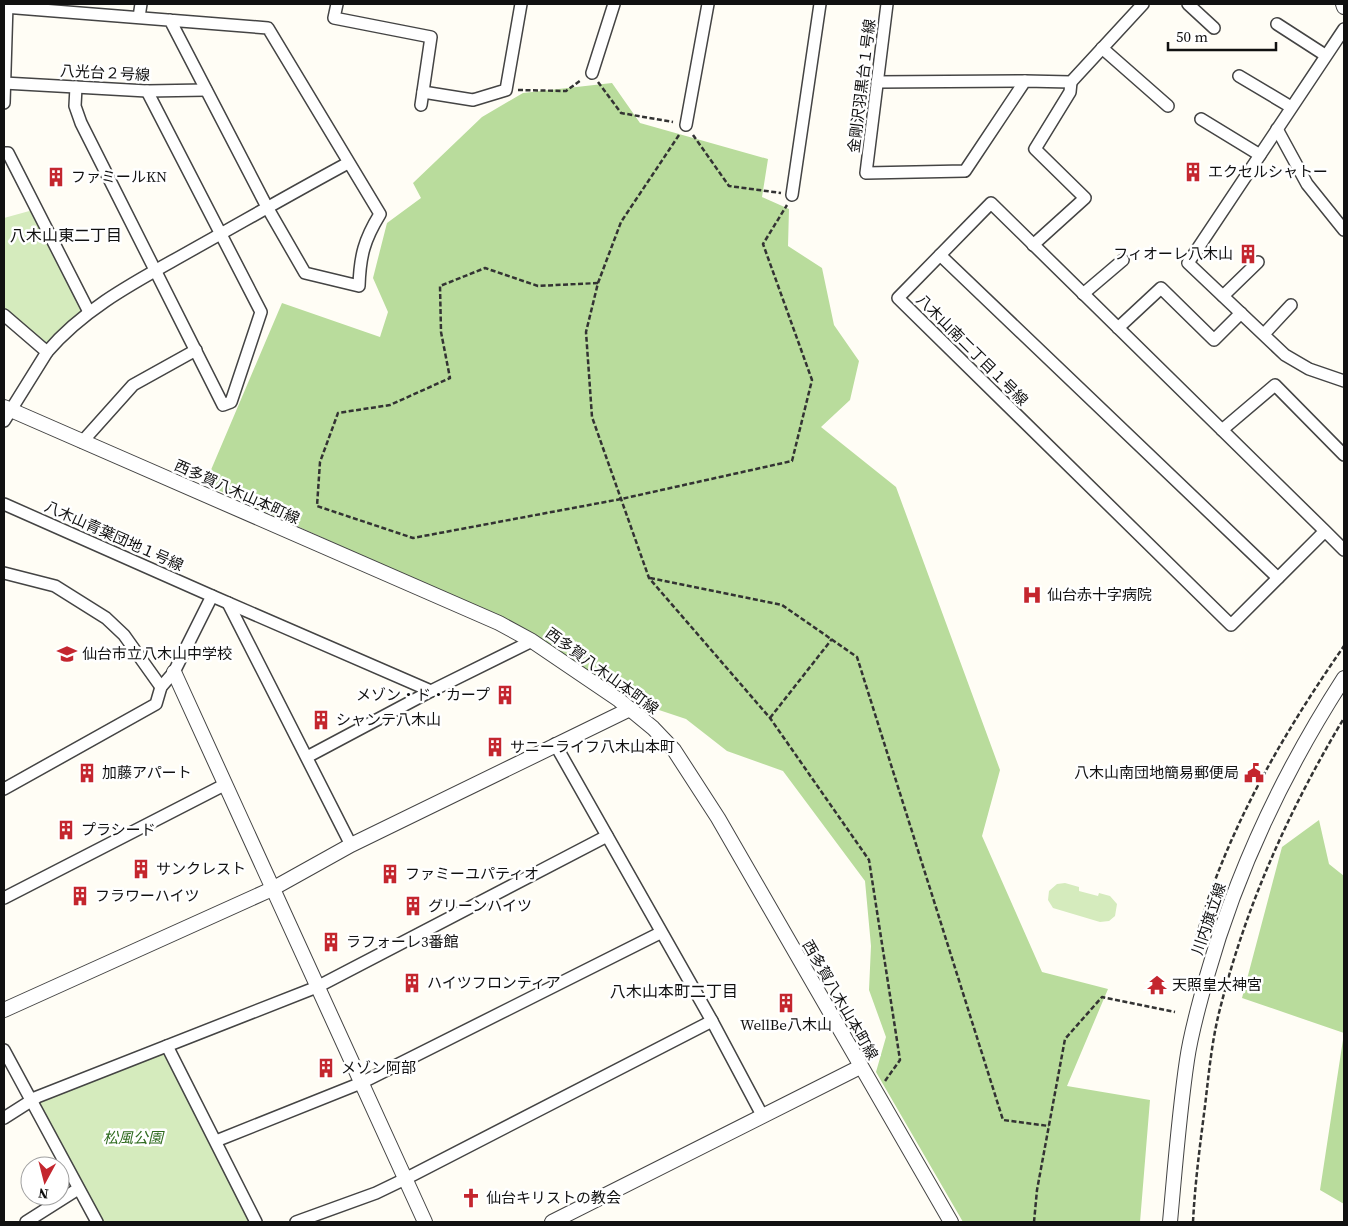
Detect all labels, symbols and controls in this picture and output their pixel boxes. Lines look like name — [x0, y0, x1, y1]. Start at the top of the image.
street label: 金剛沢羽黒台１号線 — [843, 18, 880, 154]
scale bar — [1168, 20, 1276, 52]
text: 50 m — [1176, 26, 1208, 47]
street label: 八光台２号線 — [60, 60, 151, 85]
building icon: エクセルシャトー — [1182, 161, 1204, 183]
place label: エクセルシャトー — [1208, 161, 1328, 182]
building icon: ファミールKN — [45, 166, 67, 188]
place label: ファミールKN — [71, 166, 167, 187]
district label: 八木山東二丁目 — [10, 224, 122, 246]
place label: フィオーレ八木山 — [1113, 243, 1233, 264]
building icon: フィオーレ八木山 — [1237, 243, 1259, 265]
street label: 八木山南二丁目１号線 — [912, 289, 1033, 410]
street label: 西多賀八木山本町線 — [171, 454, 303, 529]
street label: 八木山青葉団地１号線 — [41, 495, 187, 576]
hospital icon: 仙台赤十字病院 — [1021, 584, 1043, 606]
place label: 仙台赤十字病院 — [1047, 584, 1152, 605]
street label: 西多賀八木山本町線 — [542, 622, 663, 719]
school or university icon: 仙台市立八木山中学校 — [56, 643, 78, 665]
place label: 仙台市立八木山中学校 — [82, 643, 232, 664]
place label: メゾン・ド・カープ — [356, 684, 490, 705]
building icon: メゾン・ド・カープ — [494, 684, 516, 706]
building icon: シャンテ八木山 — [310, 709, 332, 731]
place label: シャンテ八木山 — [336, 709, 441, 730]
building icon: サニーライフ八木山本町 — [484, 736, 506, 758]
place label: サニーライフ八木山本町 — [510, 736, 675, 757]
building icon: 加藤アパート — [76, 762, 98, 784]
place label: 加藤アパート — [102, 762, 192, 783]
place label: 八木山南団地簡易郵便局 — [1074, 762, 1239, 783]
public building icon: 八木山南団地簡易郵便局 — [1243, 762, 1265, 784]
building icon: プラシード — [55, 819, 77, 841]
place label: プラシード — [81, 819, 156, 840]
building icon: サンクレスト — [130, 858, 152, 880]
place label: サンクレスト — [156, 858, 246, 879]
building icon: ファミーユパティオ — [379, 863, 401, 885]
place label: ファミーユパティオ — [405, 863, 539, 884]
street label: 川内旗立線 — [1186, 880, 1231, 958]
building icon: フラワーハイツ — [69, 885, 91, 907]
place label: フラワーハイツ — [95, 885, 199, 906]
building icon: グリーンハイツ — [402, 895, 424, 917]
place label: グリーンハイツ — [428, 895, 532, 916]
building icon: ラフォーレ3番館 — [320, 931, 342, 953]
place label: ラフォーレ3番館 — [346, 931, 459, 952]
street label: 西多賀八木山本町線 — [798, 936, 883, 1063]
building icon: ハイツフロンティア — [401, 972, 423, 994]
place label: ハイツフロンティア — [427, 972, 561, 993]
temple icon: 天照皇大神宮 — [1146, 974, 1168, 996]
place label: 天照皇大神宮 — [1172, 974, 1262, 995]
district label: 八木山本町二丁目 — [610, 980, 738, 1002]
building icon: WellBe八木山 — [775, 992, 797, 1014]
place label: WellBe八木山 — [740, 1014, 832, 1035]
building icon: メゾン阿部 — [315, 1057, 337, 1079]
place label: メゾン阿部 — [341, 1057, 416, 1078]
park label: 松風公園 — [103, 1127, 165, 1148]
north arrow — [20, 1156, 70, 1206]
text: N — [37, 1183, 50, 1204]
church icon: 仙台キリストの教会 — [460, 1187, 482, 1209]
place label: 仙台キリストの教会 — [486, 1187, 621, 1208]

